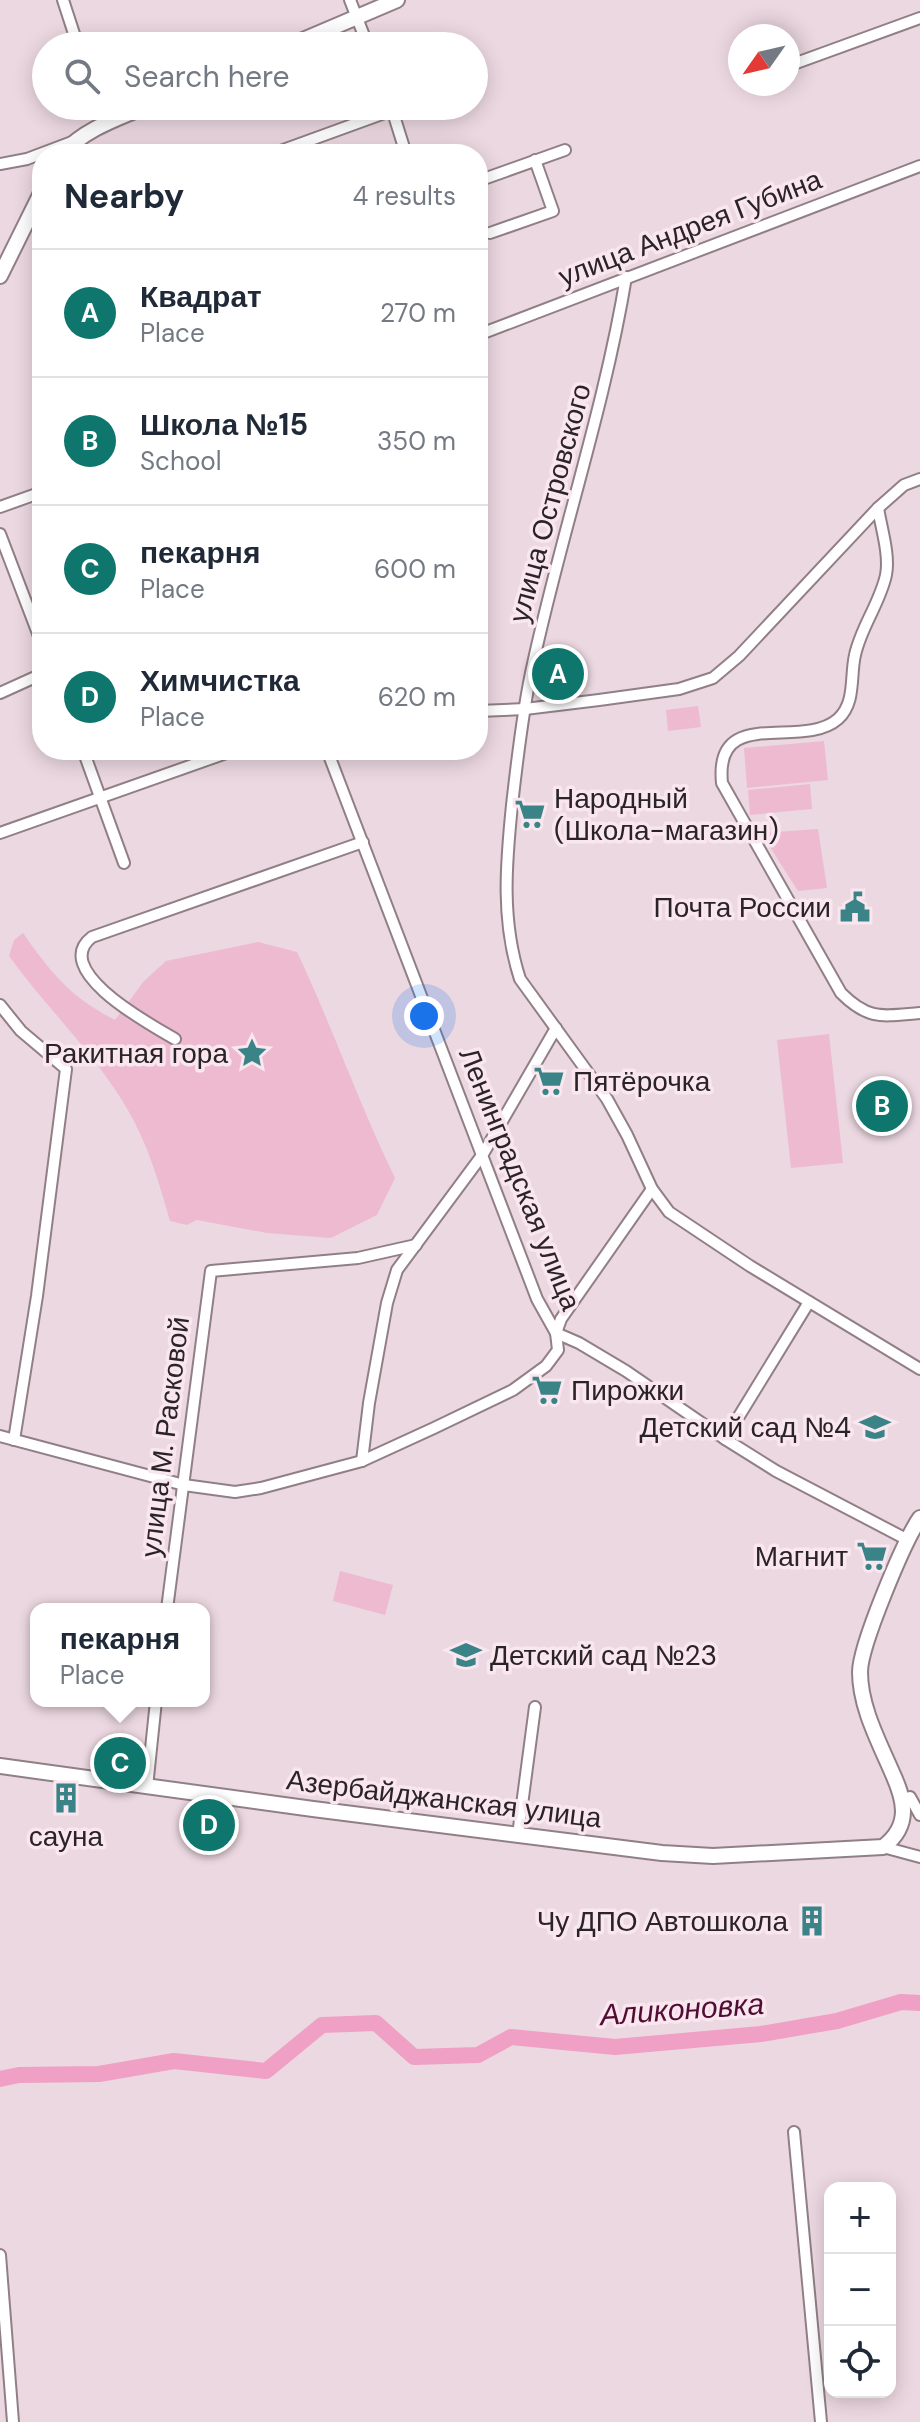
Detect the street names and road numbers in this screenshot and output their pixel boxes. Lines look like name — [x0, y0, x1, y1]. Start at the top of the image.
street label: улица Андрея Губина — [553, 161, 827, 295]
street label: улица Островского — [500, 379, 600, 627]
street label: Ленинградская улица — [450, 1042, 590, 1316]
street label: улица М. Расковой — [132, 1315, 198, 1559]
street label: Азербайджанская улица — [284, 1761, 604, 1837]

